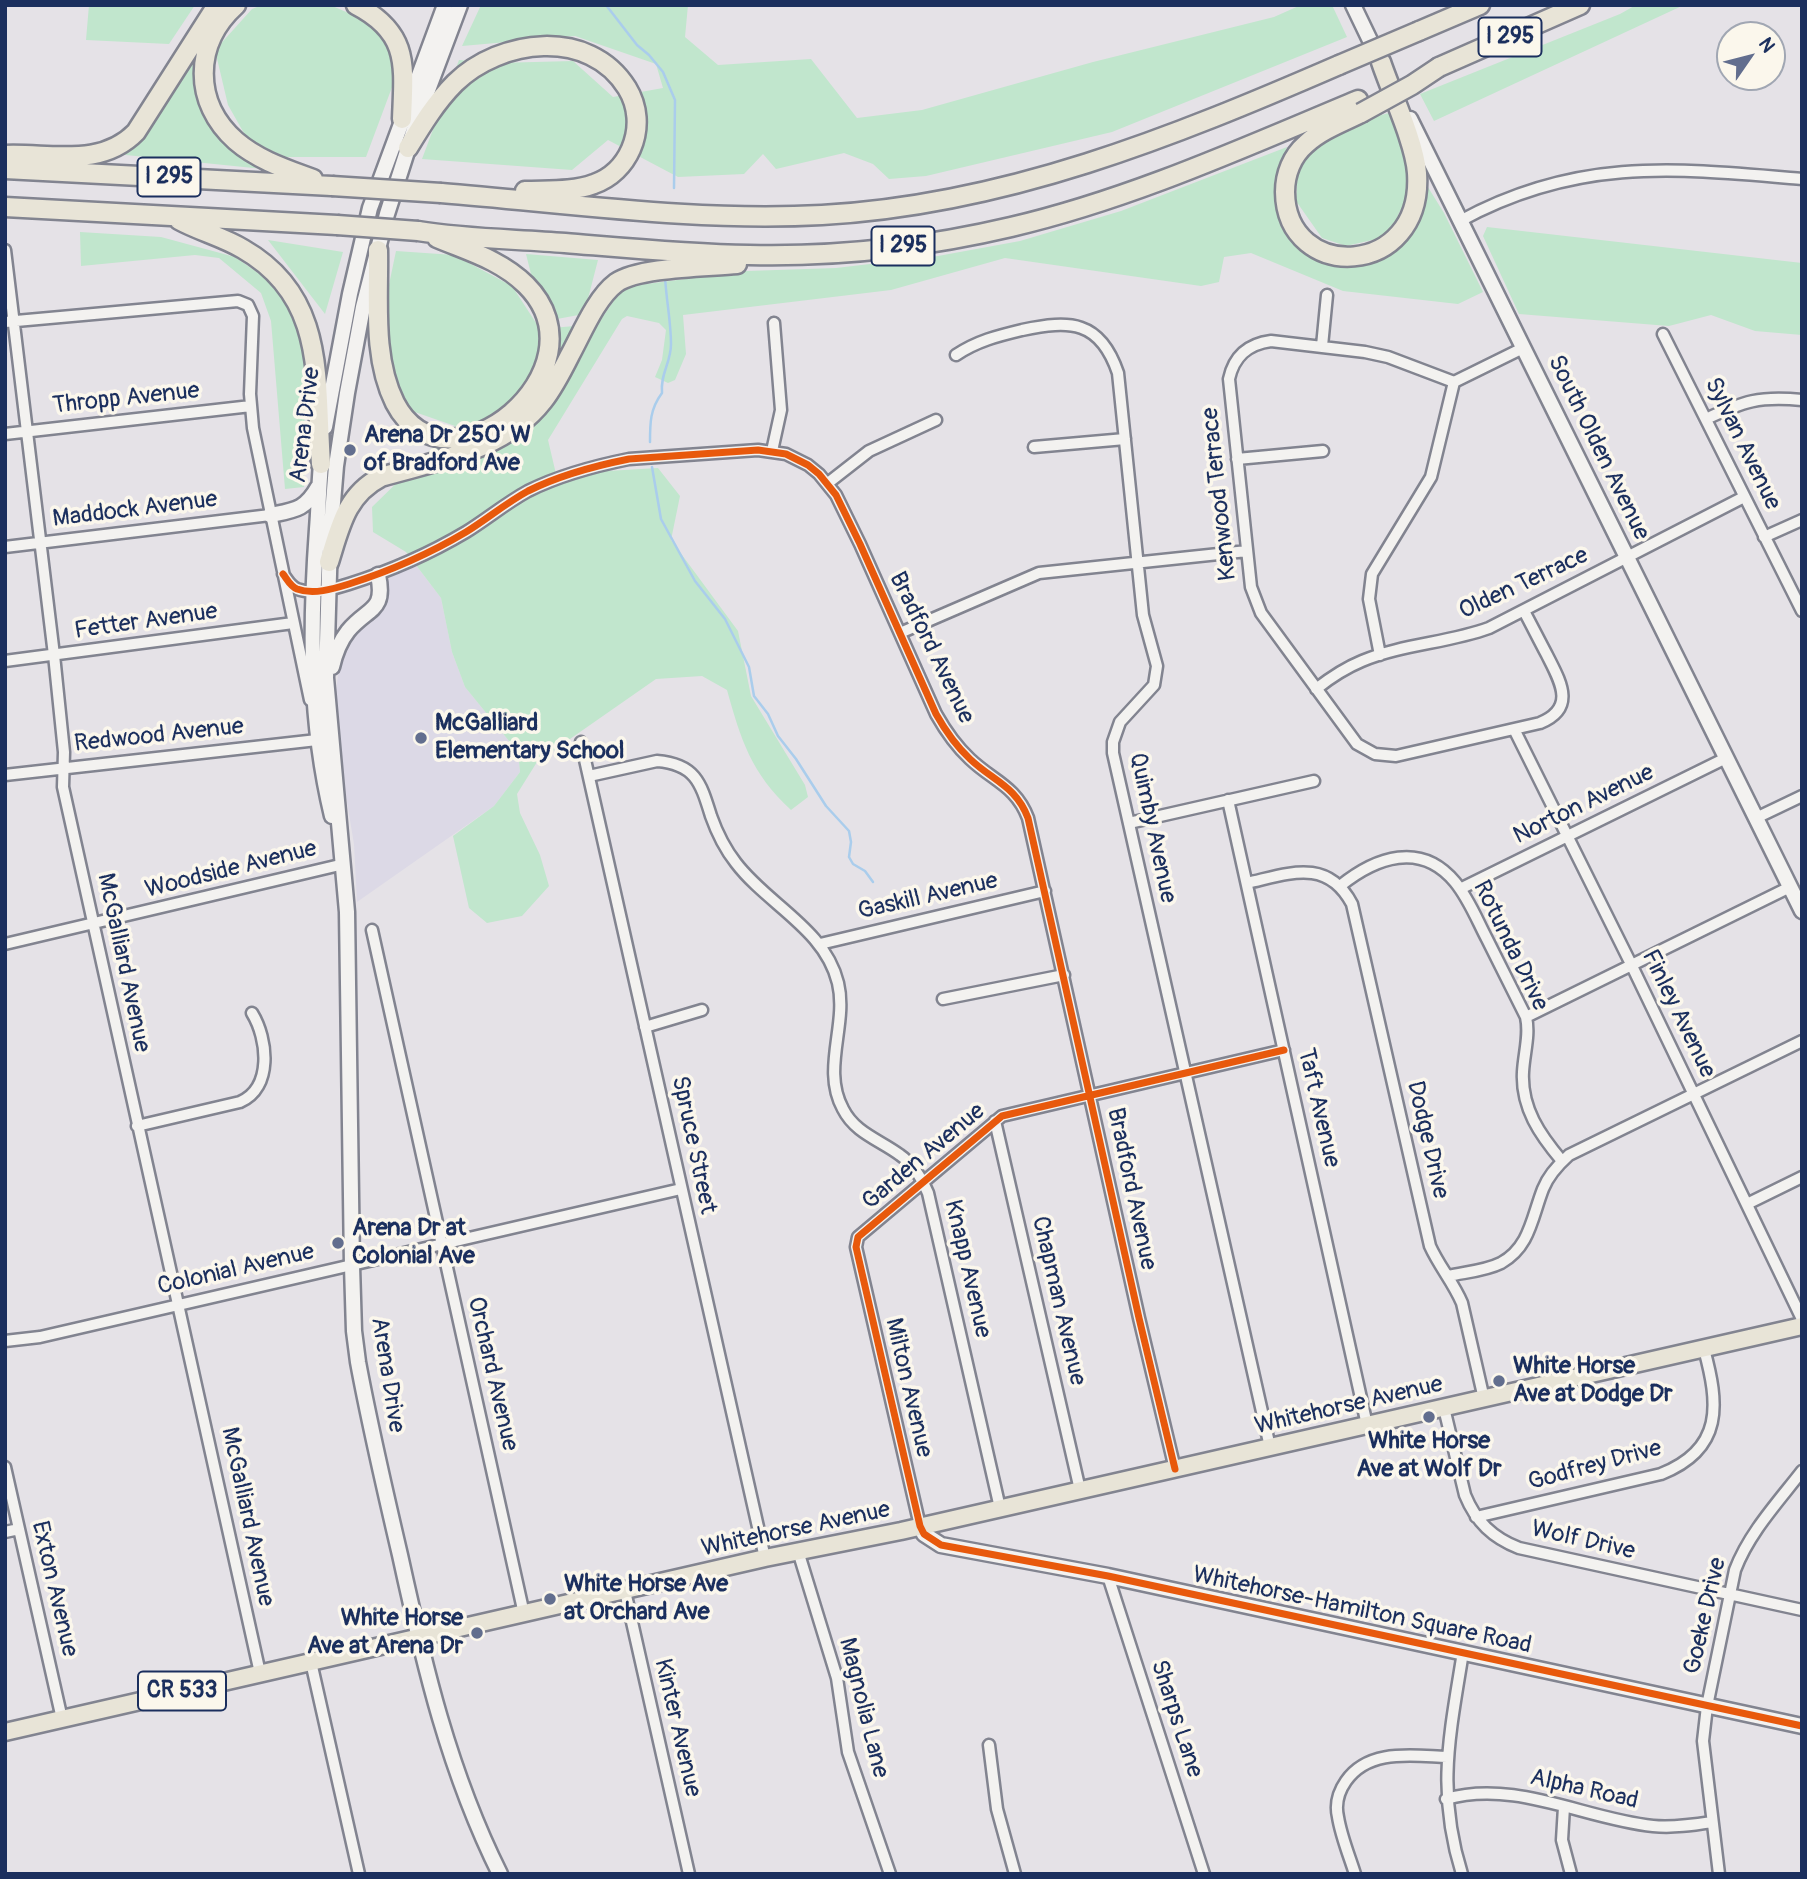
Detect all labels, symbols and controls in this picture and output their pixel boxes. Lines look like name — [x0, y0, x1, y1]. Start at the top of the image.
road number: I 295 — [1478, 18, 1542, 56]
north arrow — [1716, 21, 1786, 91]
text: N — [1753, 33, 1780, 57]
road number: I 295 — [138, 158, 200, 196]
road number: I 295 — [872, 227, 934, 266]
street label: South Olden Avenue — [1541, 351, 1655, 545]
street label: Arena Drive — [285, 366, 327, 484]
street label: Sylvan Avenue — [1698, 373, 1786, 515]
street label: Thropp Avenue — [51, 377, 201, 421]
street label: Kenwood Terrace — [1197, 406, 1243, 582]
place label: Arena Dr 250' W of Bradford Ave — [364, 422, 531, 478]
marker: Arena Dr 250' W of Bradford Ave — [342, 442, 358, 458]
street label: Maddock Avenue — [51, 486, 219, 534]
street label: Olden Terrace — [1455, 542, 1593, 626]
street label: Bradford Avenue — [882, 567, 980, 729]
street label: Fetter Avenue — [73, 598, 219, 646]
place label: McGalliard Elementary School — [435, 710, 625, 766]
street label: Redwood Avenue — [73, 713, 245, 759]
marker: McGalliard Elementary School — [413, 730, 429, 746]
street label: Quimby Avenue — [1122, 750, 1182, 906]
street label: Norton Avenue — [1509, 759, 1659, 851]
street label: Woodside Avenue — [142, 835, 320, 905]
street label: Gaskill Avenue — [855, 867, 1001, 927]
street label: McGalliard Avenue — [90, 871, 156, 1055]
street label: Rotunda Drive — [1466, 876, 1554, 1016]
street label: Finley Avenue — [1635, 945, 1721, 1083]
street label: Taft Avenue — [1290, 1046, 1346, 1170]
street label: Spruce Street — [664, 1073, 722, 1217]
street label: Dodge Drive — [1399, 1078, 1455, 1202]
street label: Garden Avenue — [857, 1097, 991, 1217]
street label: Bradford Avenue — [1100, 1105, 1162, 1273]
street label: Knapp Avenue — [937, 1197, 997, 1341]
street label: Chapman Avenue — [1025, 1214, 1091, 1388]
place label: Arena Dr at Colonial Ave — [352, 1215, 475, 1271]
marker: Arena Dr at Colonial Ave — [330, 1235, 346, 1251]
street label: Colonial Avenue — [155, 1238, 317, 1302]
street label: Orchard Avenue — [460, 1294, 524, 1454]
street label: Arena Drive — [364, 1315, 410, 1435]
street label: Milton Avenue — [878, 1316, 938, 1460]
place label: White Horse Ave at Dodge Dr — [1513, 1353, 1673, 1409]
street label: Whitehorse Avenue — [1252, 1370, 1446, 1442]
marker: White Horse Ave at Dodge Dr — [1491, 1373, 1507, 1389]
marker: White Horse Ave at Wolf Dr — [1421, 1409, 1437, 1425]
street label: McGalliard Avenue — [214, 1425, 280, 1609]
place label: White Horse Ave at Wolf Dr — [1357, 1428, 1501, 1484]
street label: Godfrey Drive — [1525, 1434, 1665, 1498]
street label: Whitehorse Avenue — [699, 1496, 893, 1564]
street label: Wolf Drive — [1528, 1515, 1638, 1567]
street label: Exton Avenue — [24, 1518, 84, 1660]
street label: Goeke Drive — [1679, 1555, 1733, 1677]
street label: Whitehorse-Hamilton Square Road — [1190, 1561, 1534, 1661]
place label: White Horse Ave at Orchard Ave — [564, 1571, 728, 1627]
marker: White Horse Ave at Orchard Ave — [542, 1591, 558, 1607]
place label: White Horse Ave at Arena Dr — [307, 1605, 463, 1661]
marker: White Horse Ave at Arena Dr — [469, 1625, 485, 1641]
street label: Magnolia Lane — [832, 1635, 894, 1781]
street label: Kinter Avenue — [647, 1656, 707, 1800]
street label: Sharps Lane — [1144, 1657, 1208, 1781]
road number: CR 533 — [138, 1672, 226, 1710]
street label: Alpha Road — [1527, 1764, 1641, 1816]

